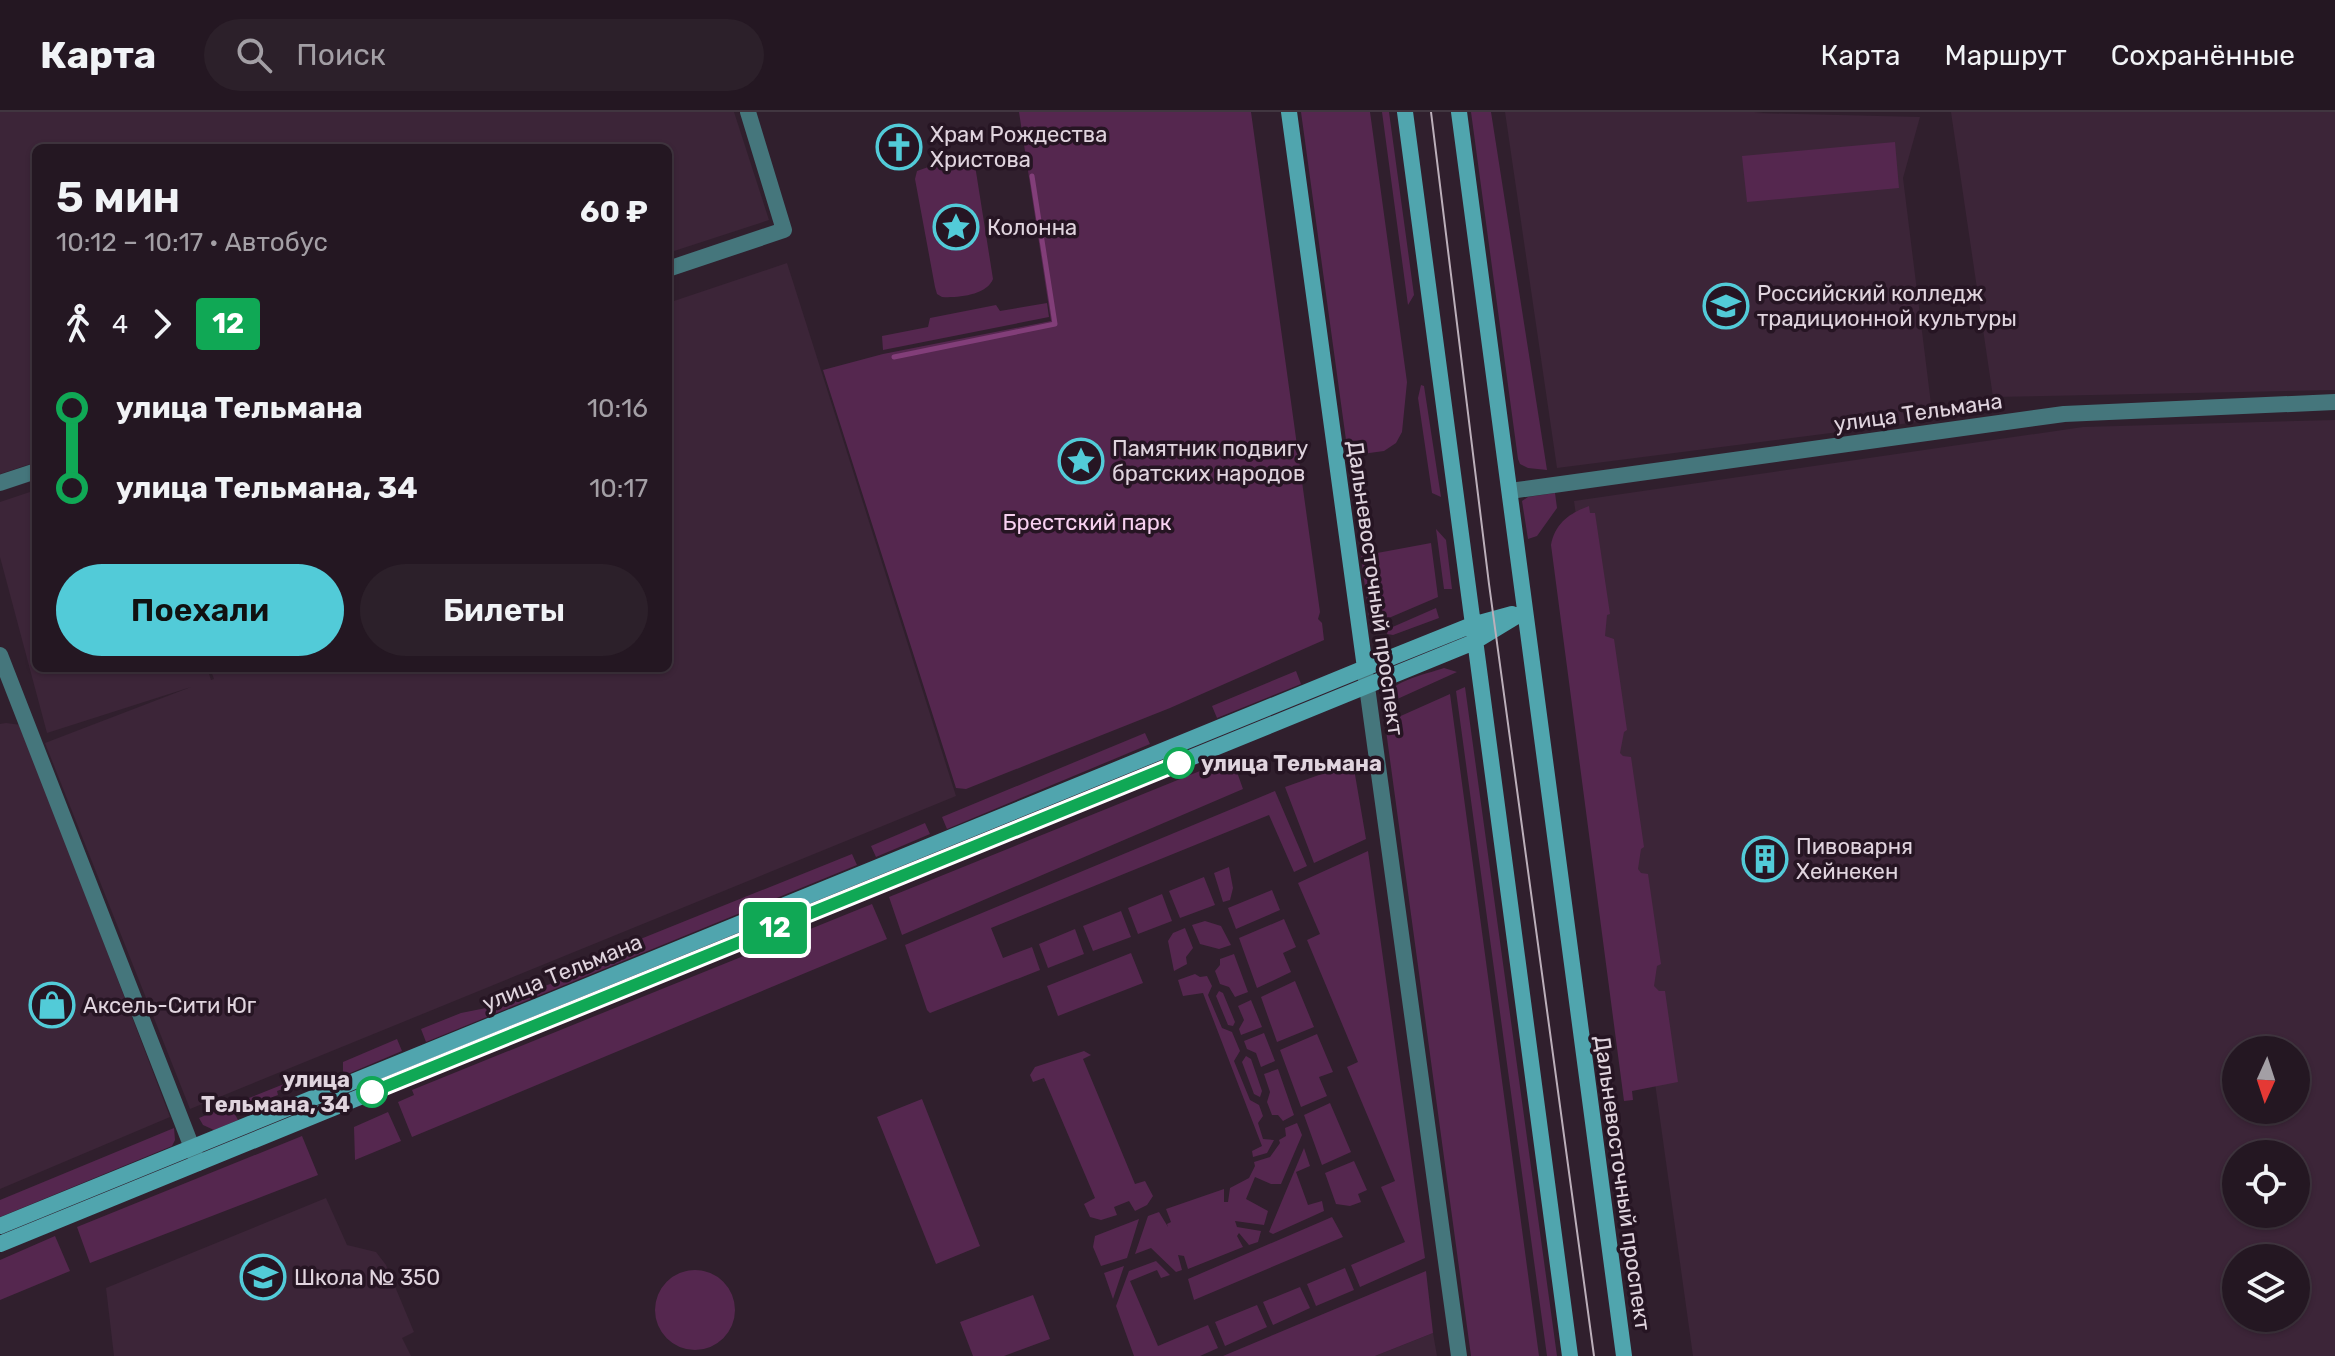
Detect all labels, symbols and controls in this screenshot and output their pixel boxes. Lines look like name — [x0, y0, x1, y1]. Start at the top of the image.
search box — [204, 19, 764, 91]
text: Карта — [40, 32, 156, 78]
icon: search — [232, 33, 276, 77]
text: Поиск — [296, 37, 386, 73]
text: Карта — [1821, 39, 1900, 72]
text: Маршрут — [1944, 39, 2067, 72]
text: Сохранённые — [2111, 39, 2295, 72]
place label: Храм Рождества Христова — [930, 121, 1107, 173]
church icon: Храм Рождества Христова — [875, 123, 923, 171]
text: 5 мин — [56, 171, 180, 223]
text: 60 ₽ — [580, 194, 648, 230]
place icon: Колонна — [932, 203, 980, 251]
place label: Колонна — [987, 214, 1077, 241]
text: 10:12 – 10:17 · Автобус — [56, 227, 328, 258]
place label: Российский колледж традиционной культуры — [1757, 280, 2017, 332]
school or university icon: Российский колледж традиционной культуры — [1702, 282, 1750, 330]
icon: walk — [56, 302, 100, 346]
icon: forward — [140, 302, 184, 346]
text: 12 — [212, 307, 244, 340]
text: 4 — [112, 309, 128, 340]
street label: улица Тельмана — [1832, 387, 2004, 438]
text: улица Тельмана — [116, 390, 363, 426]
text: 10:16 — [587, 393, 648, 424]
place label: Памятник подвигу братских народов — [1112, 435, 1308, 487]
place icon: Памятник подвигу братских народов — [1057, 437, 1105, 485]
street label: Дальневосточный проспект — [1341, 439, 1410, 737]
text: улица Тельмана, 34 — [116, 470, 418, 506]
text: 10:17 — [589, 473, 648, 504]
park label: Брестский парк — [1002, 509, 1172, 536]
button: Поехали — [56, 564, 344, 656]
button: Билеты — [360, 564, 648, 656]
marker: улица Тельмана — [1164, 748, 1194, 778]
place label: улица Тельмана — [1201, 750, 1382, 777]
place label: Пивоварня Хейнекен — [1796, 833, 1913, 885]
building icon: Пивоварня Хейнекен — [1741, 835, 1789, 883]
line badge: 12 — [739, 902, 811, 954]
text: 12 — [759, 911, 791, 944]
street label: улица Тельмана — [478, 928, 646, 1017]
shop icon: Аксель-Сити Юг — [28, 981, 76, 1029]
place label: Аксель-Сити Юг — [83, 992, 257, 1019]
street label: Дальневосточный проспект — [1588, 1034, 1657, 1332]
north arrow — [2222, 1036, 2310, 1124]
map controls — [2222, 1036, 2310, 1332]
place label: улица Тельмана, 34 — [201, 1066, 350, 1118]
marker: улица Тельмана, 34 — [357, 1077, 387, 1107]
button: locate — [2222, 1140, 2310, 1228]
button: layers — [2222, 1244, 2310, 1332]
school or university icon: Школа № 350 — [239, 1253, 287, 1301]
place label: Школа № 350 — [294, 1264, 440, 1291]

